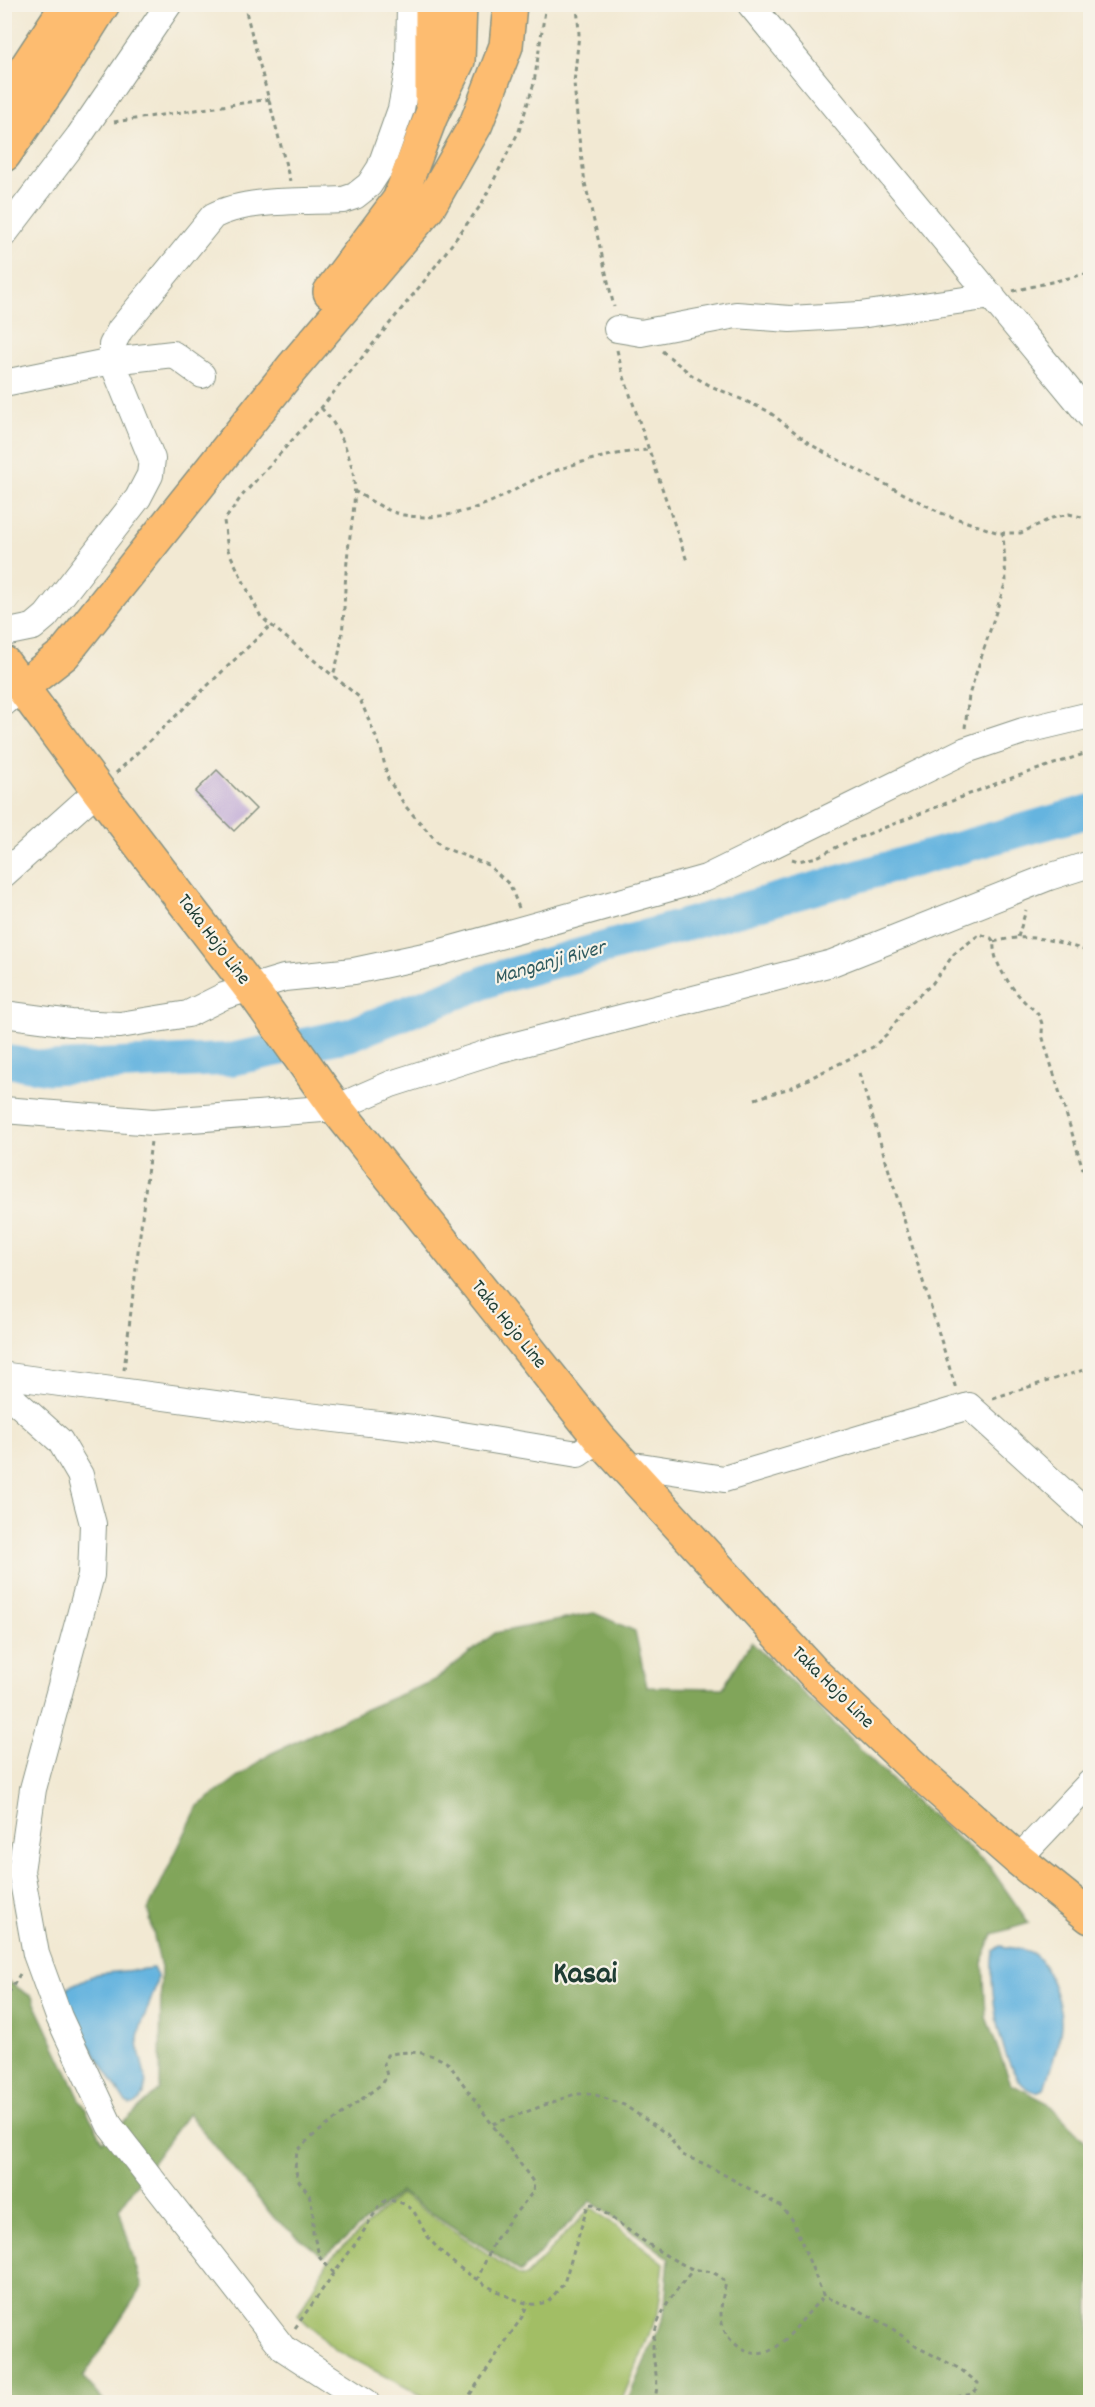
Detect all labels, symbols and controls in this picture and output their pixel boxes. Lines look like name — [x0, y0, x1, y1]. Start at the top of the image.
street label: Taka Hojo Line — [170, 889, 257, 991]
water label: Manganji River — [491, 933, 611, 994]
street label: Taka Hojo Line — [463, 1275, 553, 1376]
street label: Taka Hojo Line — [784, 1640, 880, 1736]
district label: Kasai — [553, 1953, 617, 1999]

